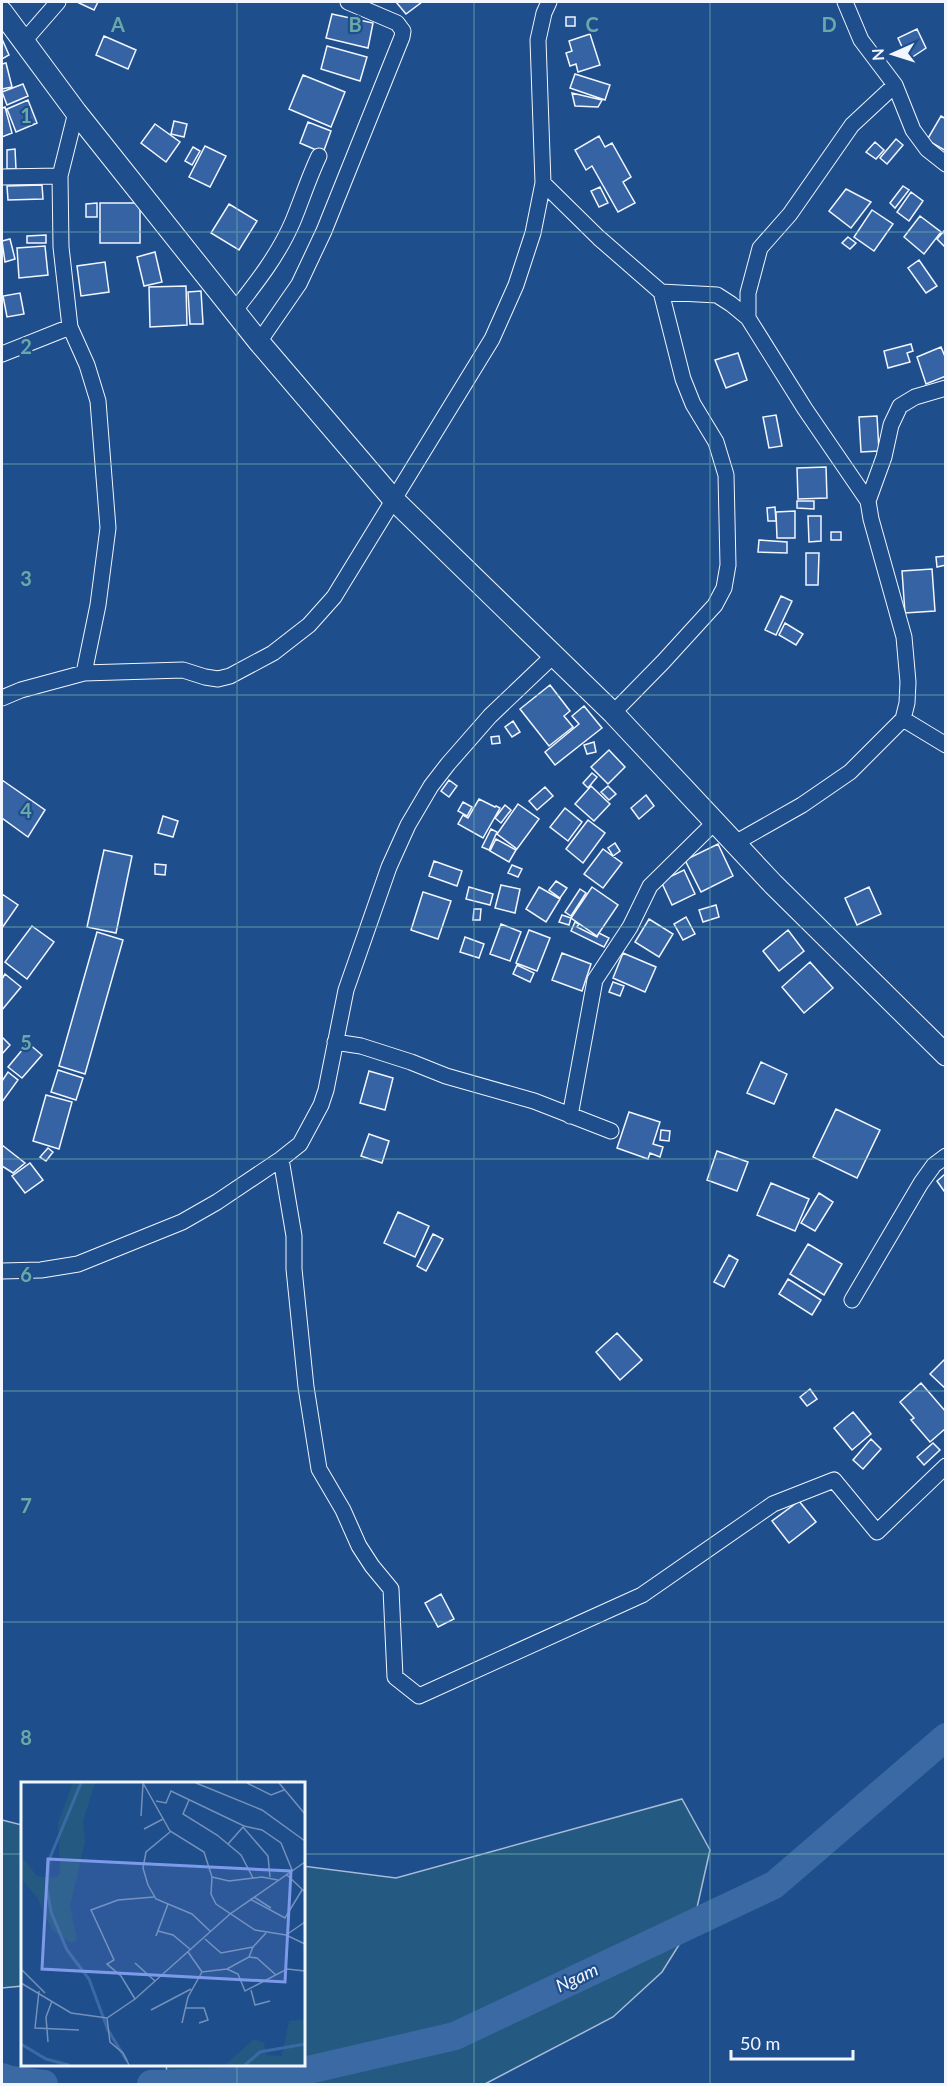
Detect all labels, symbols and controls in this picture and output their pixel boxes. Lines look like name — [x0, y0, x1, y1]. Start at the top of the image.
text: A — [110, 12, 125, 36]
text: B — [348, 12, 362, 36]
text: C — [585, 12, 599, 36]
text: D — [821, 12, 837, 36]
north arrow — [863, 24, 923, 84]
text: N — [868, 48, 887, 61]
text: 1 — [20, 103, 32, 127]
text: 2 — [20, 334, 32, 358]
text: 3 — [20, 566, 32, 590]
text: 4 — [20, 798, 32, 822]
text: 5 — [20, 1030, 32, 1054]
text: 6 — [20, 1262, 32, 1286]
text: 7 — [20, 1493, 32, 1517]
text: 8 — [20, 1725, 32, 1749]
inset map — [21, 1782, 304, 2065]
water label: Ngam — [552, 1958, 601, 1996]
scale bar — [731, 2023, 852, 2061]
text: 50 m — [740, 2032, 780, 2054]

